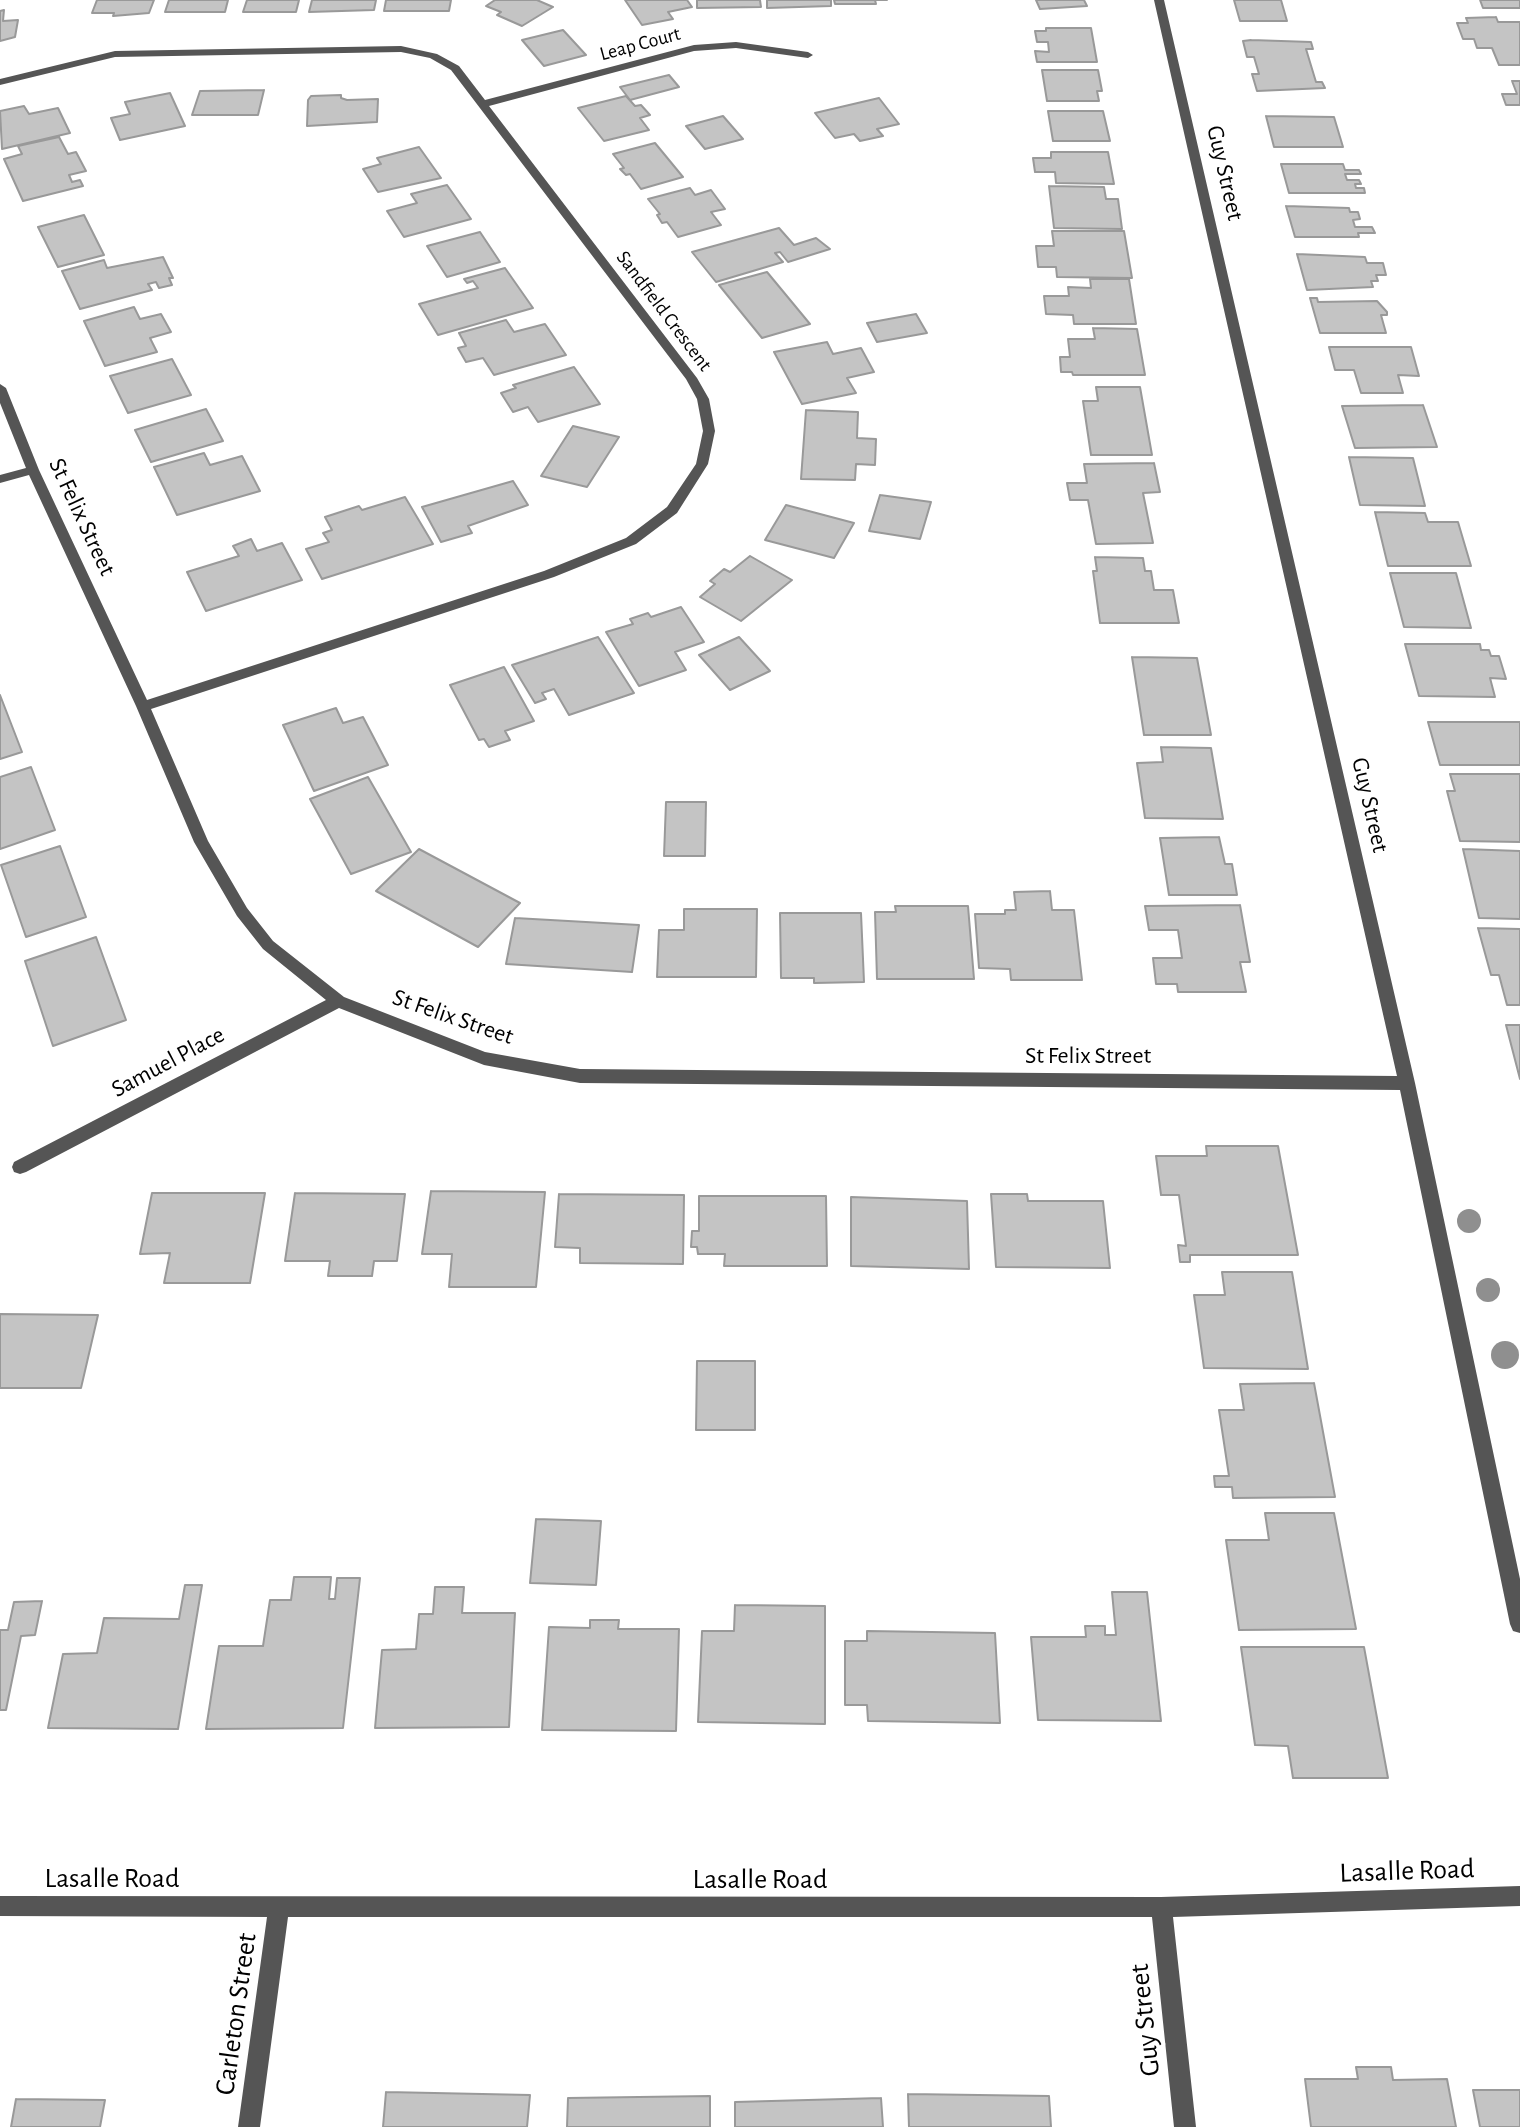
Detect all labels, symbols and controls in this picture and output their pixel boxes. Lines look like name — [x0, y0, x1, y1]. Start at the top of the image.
street label: Leap Court — [597, 22, 683, 66]
street label: Guy Street — [1200, 123, 1250, 223]
street label: Sandfield Crescent — [611, 246, 717, 376]
street label: St Felix Street — [42, 454, 122, 580]
street label: Guy Street — [1345, 755, 1395, 855]
street label: St Felix Street — [389, 983, 517, 1051]
street label: Samuel Place — [107, 1020, 229, 1104]
street label: St Felix Street — [1025, 1042, 1151, 1070]
street label: Lasalle Road — [1339, 1852, 1475, 1890]
street label: Lasalle Road — [45, 1862, 179, 1896]
street label: Lasalle Road — [693, 1863, 827, 1897]
street label: Carleton Street — [208, 1931, 264, 2097]
street label: Guy Street — [1122, 1962, 1168, 2078]

